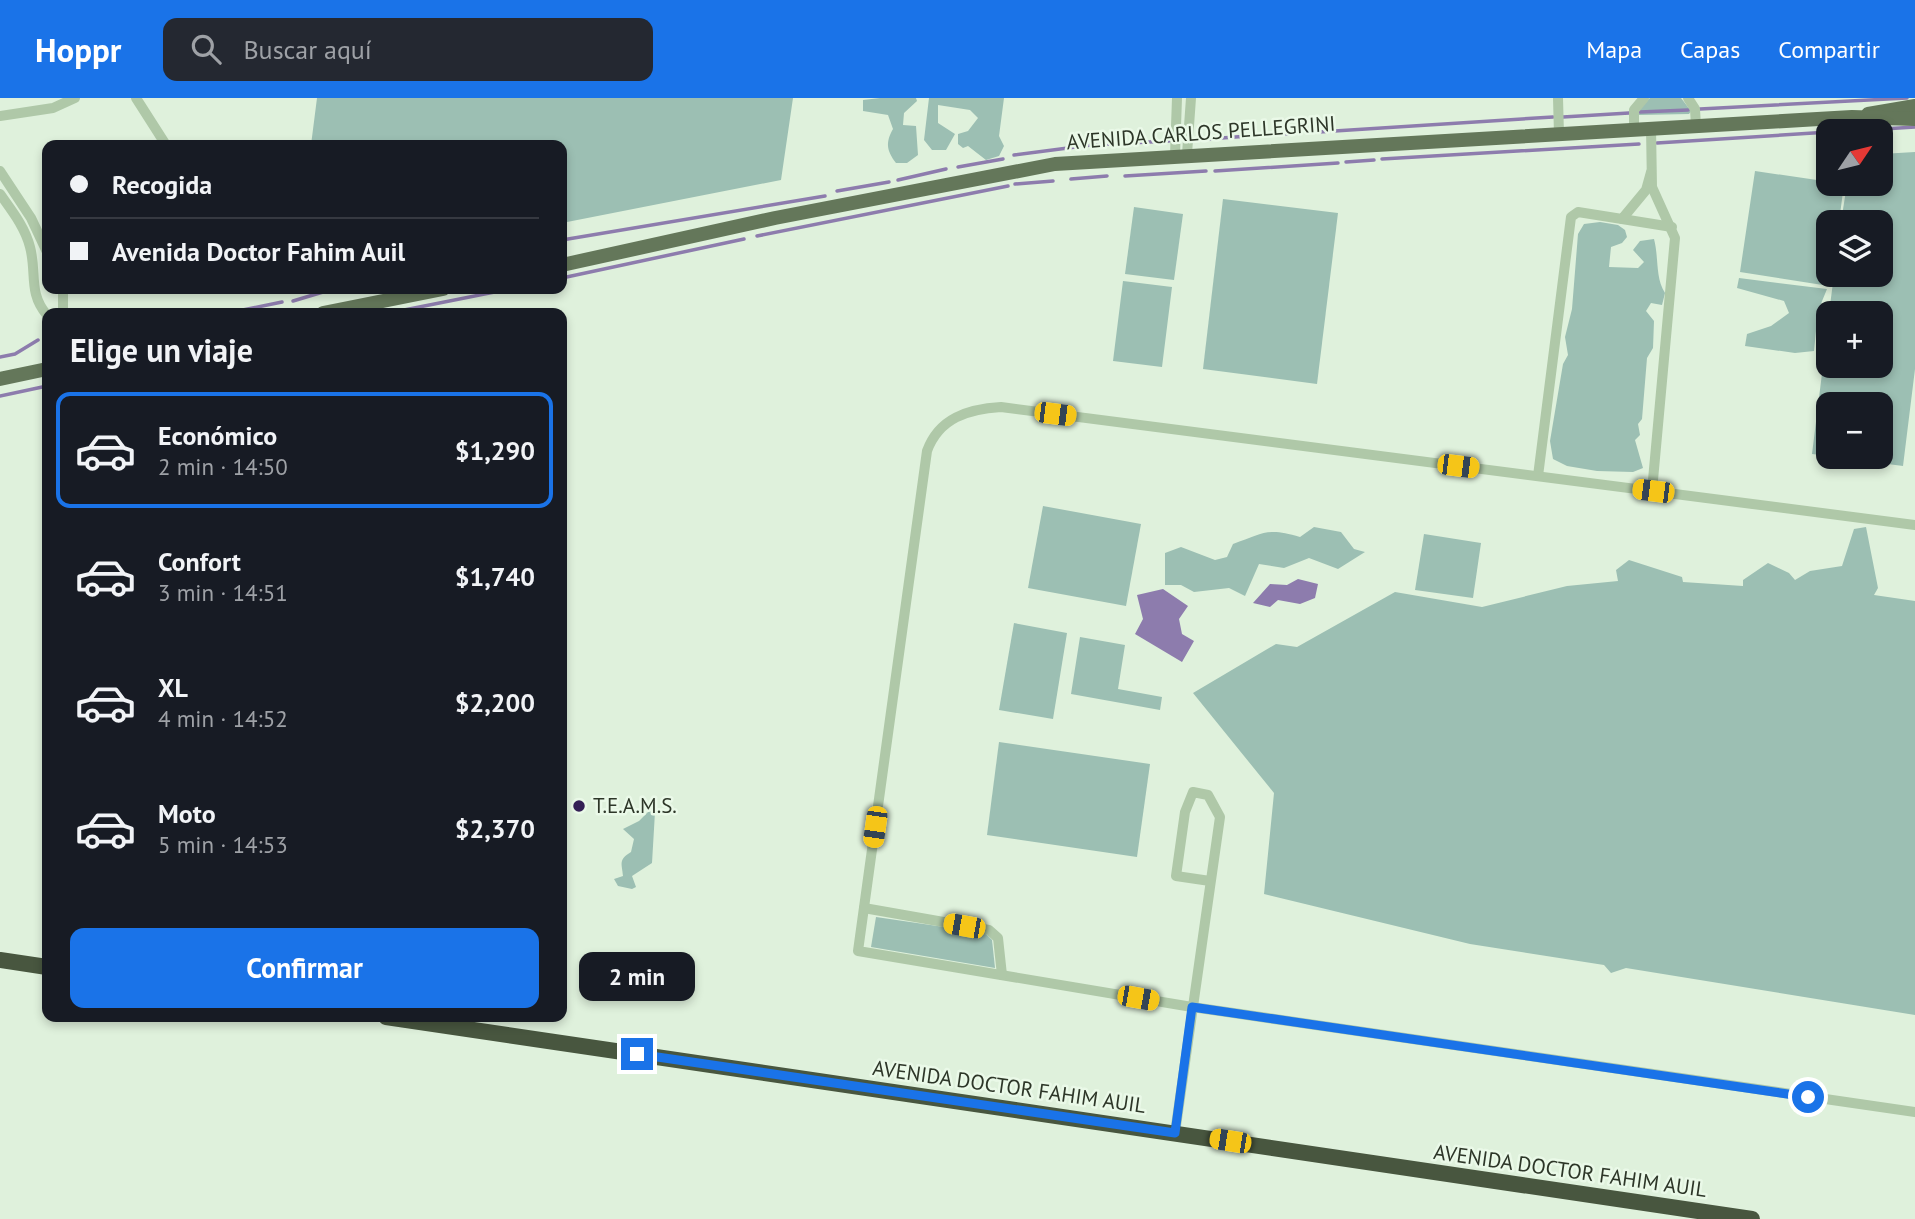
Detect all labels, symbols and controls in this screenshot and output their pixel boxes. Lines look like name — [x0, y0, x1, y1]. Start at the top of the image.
search box — [163, 18, 653, 81]
text: Hoppr — [35, 28, 121, 71]
icon: search — [187, 30, 225, 68]
text: Buscar aquí — [243, 33, 372, 66]
text: Mapa — [1586, 34, 1642, 65]
text: Capas — [1680, 34, 1740, 65]
text: Compartir — [1778, 34, 1880, 65]
street label: AVENIDA CARLOS PELLEGRINI — [1066, 110, 1336, 155]
north arrow — [1816, 119, 1894, 196]
map controls — [1816, 119, 1893, 469]
text: Recogida — [112, 168, 212, 201]
button: layers — [1816, 210, 1893, 287]
text: Avenida Doctor Fahim Auil — [112, 235, 405, 268]
button: + — [1816, 301, 1893, 378]
text: Elige un viaje — [70, 329, 253, 371]
button: − — [1816, 392, 1893, 469]
car — [1033, 401, 1078, 427]
icon: car — [74, 419, 137, 482]
text: Económico — [158, 419, 277, 452]
text: $1,290 — [455, 434, 535, 467]
text: 2 min · 14:50 — [158, 452, 288, 481]
car — [1436, 453, 1481, 479]
car — [1631, 478, 1676, 504]
icon: car — [74, 545, 137, 608]
text: Confort — [158, 545, 241, 578]
text: $1,740 — [455, 560, 535, 593]
text: 3 min · 14:51 — [158, 578, 288, 607]
icon: car — [74, 671, 137, 734]
text: XL — [158, 671, 188, 704]
text: $2,200 — [455, 686, 535, 719]
text: 4 min · 14:52 — [158, 704, 288, 733]
place label: T.E.A.M.S. — [593, 792, 677, 819]
icon: car — [74, 797, 137, 860]
text: Moto — [158, 797, 216, 830]
marker: T.E.A.M.S. — [571, 798, 587, 814]
car — [862, 805, 889, 849]
text: $2,370 — [455, 812, 535, 845]
text: 5 min · 14:53 — [158, 830, 288, 859]
car — [942, 912, 987, 940]
button: Confirmar — [70, 928, 539, 1008]
callout: 2 min — [579, 953, 695, 1002]
text: 2 min — [609, 962, 665, 991]
car — [1116, 984, 1161, 1012]
route end — [621, 1038, 653, 1070]
street label: AVENIDA DOCTOR FAHIM AUIL — [871, 1054, 1147, 1119]
route start — [1792, 1081, 1824, 1113]
car — [1208, 1127, 1253, 1155]
street label: AVENIDA DOCTOR FAHIM AUIL — [1432, 1138, 1708, 1203]

